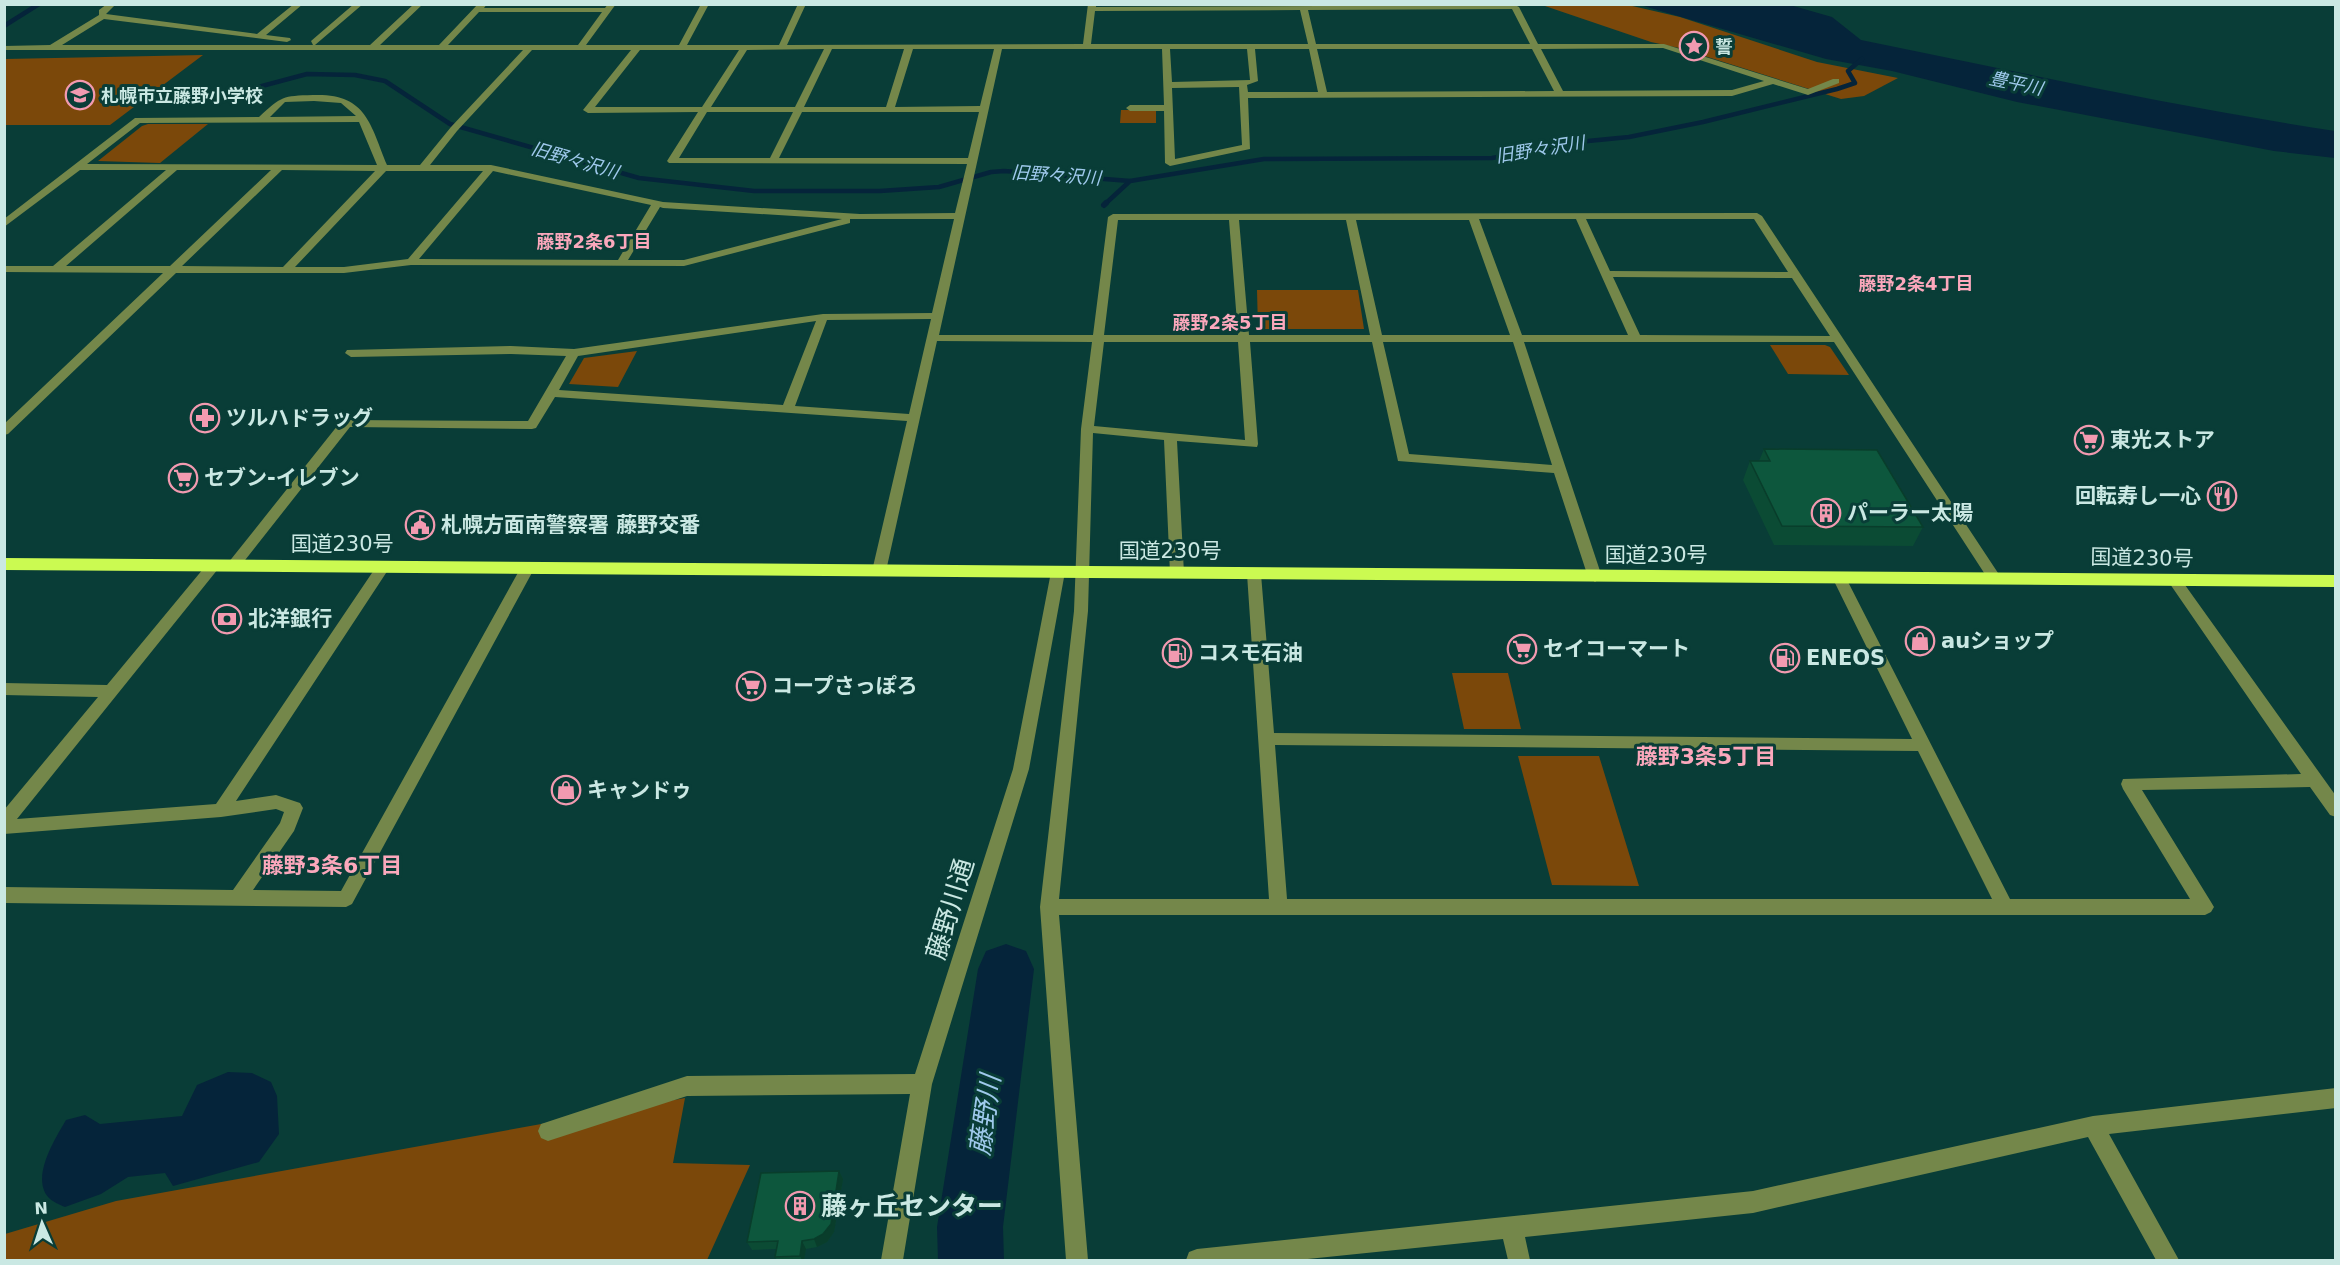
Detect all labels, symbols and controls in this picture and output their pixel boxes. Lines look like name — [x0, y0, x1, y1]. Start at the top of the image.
place icon: 誓 — [1678, 30, 1710, 62]
place label: 誓 — [1715, 36, 1733, 57]
water label: 豊平川 — [1987, 67, 2047, 99]
school or university icon: 札幌市立藤野小学校 — [64, 79, 96, 111]
place label: 札幌市立藤野小学校 — [101, 85, 263, 106]
water label: 旧野々沢川 — [1494, 131, 1588, 166]
water label: 旧野々沢川 — [529, 138, 623, 183]
water label: 旧野々沢川 — [1010, 161, 1104, 189]
district label: 藤野2条6丁目 — [536, 231, 652, 252]
district label: 藤野2条4丁目 — [1858, 273, 1974, 294]
district label: 藤野2条5丁目 — [1172, 312, 1288, 333]
pharmacy icon: ツルハドラッグ — [189, 402, 221, 434]
place label: ツルハドラッグ — [226, 406, 373, 430]
supermarket icon: 東光ストア — [2073, 424, 2105, 456]
place label: 東光ストア — [2110, 428, 2215, 452]
supermarket icon: セブン-イレブン — [167, 462, 199, 494]
place label: セブン-イレブン — [204, 466, 360, 490]
restaurant icon: 回転寿し一心 — [2206, 480, 2238, 512]
place label: 回転寿し一心 — [2075, 484, 2201, 508]
building icon: パーラー太陽 — [1810, 497, 1842, 529]
place label: パーラー太陽 — [1847, 501, 1973, 525]
public building icon: 札幌方面南警察署 藤野交番 — [404, 509, 436, 541]
place label: 札幌方面南警察署 藤野交番 — [441, 513, 700, 537]
street label: 国道230号 — [290, 532, 394, 556]
street label: 国道230号 — [1118, 539, 1222, 563]
street label: 国道230号 — [1604, 543, 1708, 567]
street label: 国道230号 — [2090, 545, 2194, 571]
bank icon: 北洋銀行 — [211, 603, 243, 635]
place label: 北洋銀行 — [248, 607, 332, 631]
shop icon: auショップ — [1904, 625, 1936, 657]
place label: auショップ — [1941, 629, 2054, 653]
supermarket icon: セイコーマート — [1506, 633, 1538, 665]
fuel station icon: コスモ石油 — [1161, 637, 1193, 669]
place label: セイコーマート — [1543, 637, 1690, 661]
place label: コスモ石油 — [1198, 641, 1303, 665]
fuel station icon: ENEOS — [1769, 642, 1801, 674]
place label: ENEOS — [1806, 646, 1885, 670]
supermarket icon: コープさっぽろ — [735, 670, 767, 702]
place label: コープさっぽろ — [772, 674, 918, 698]
district label: 藤野3条5丁目 — [1636, 744, 1776, 769]
shop icon: キャンドゥ — [550, 774, 582, 806]
place label: キャンドゥ — [587, 778, 692, 802]
district label: 藤野3条6丁目 — [262, 853, 402, 878]
street label: 藤野川通 — [920, 855, 980, 963]
water label: 藤野川 — [964, 1070, 1006, 1157]
building icon: 藤ヶ丘センター — [784, 1190, 816, 1222]
place label: 藤ヶ丘センター — [821, 1191, 1003, 1221]
north arrow — [12, 1193, 72, 1253]
text: N — [34, 1199, 48, 1218]

